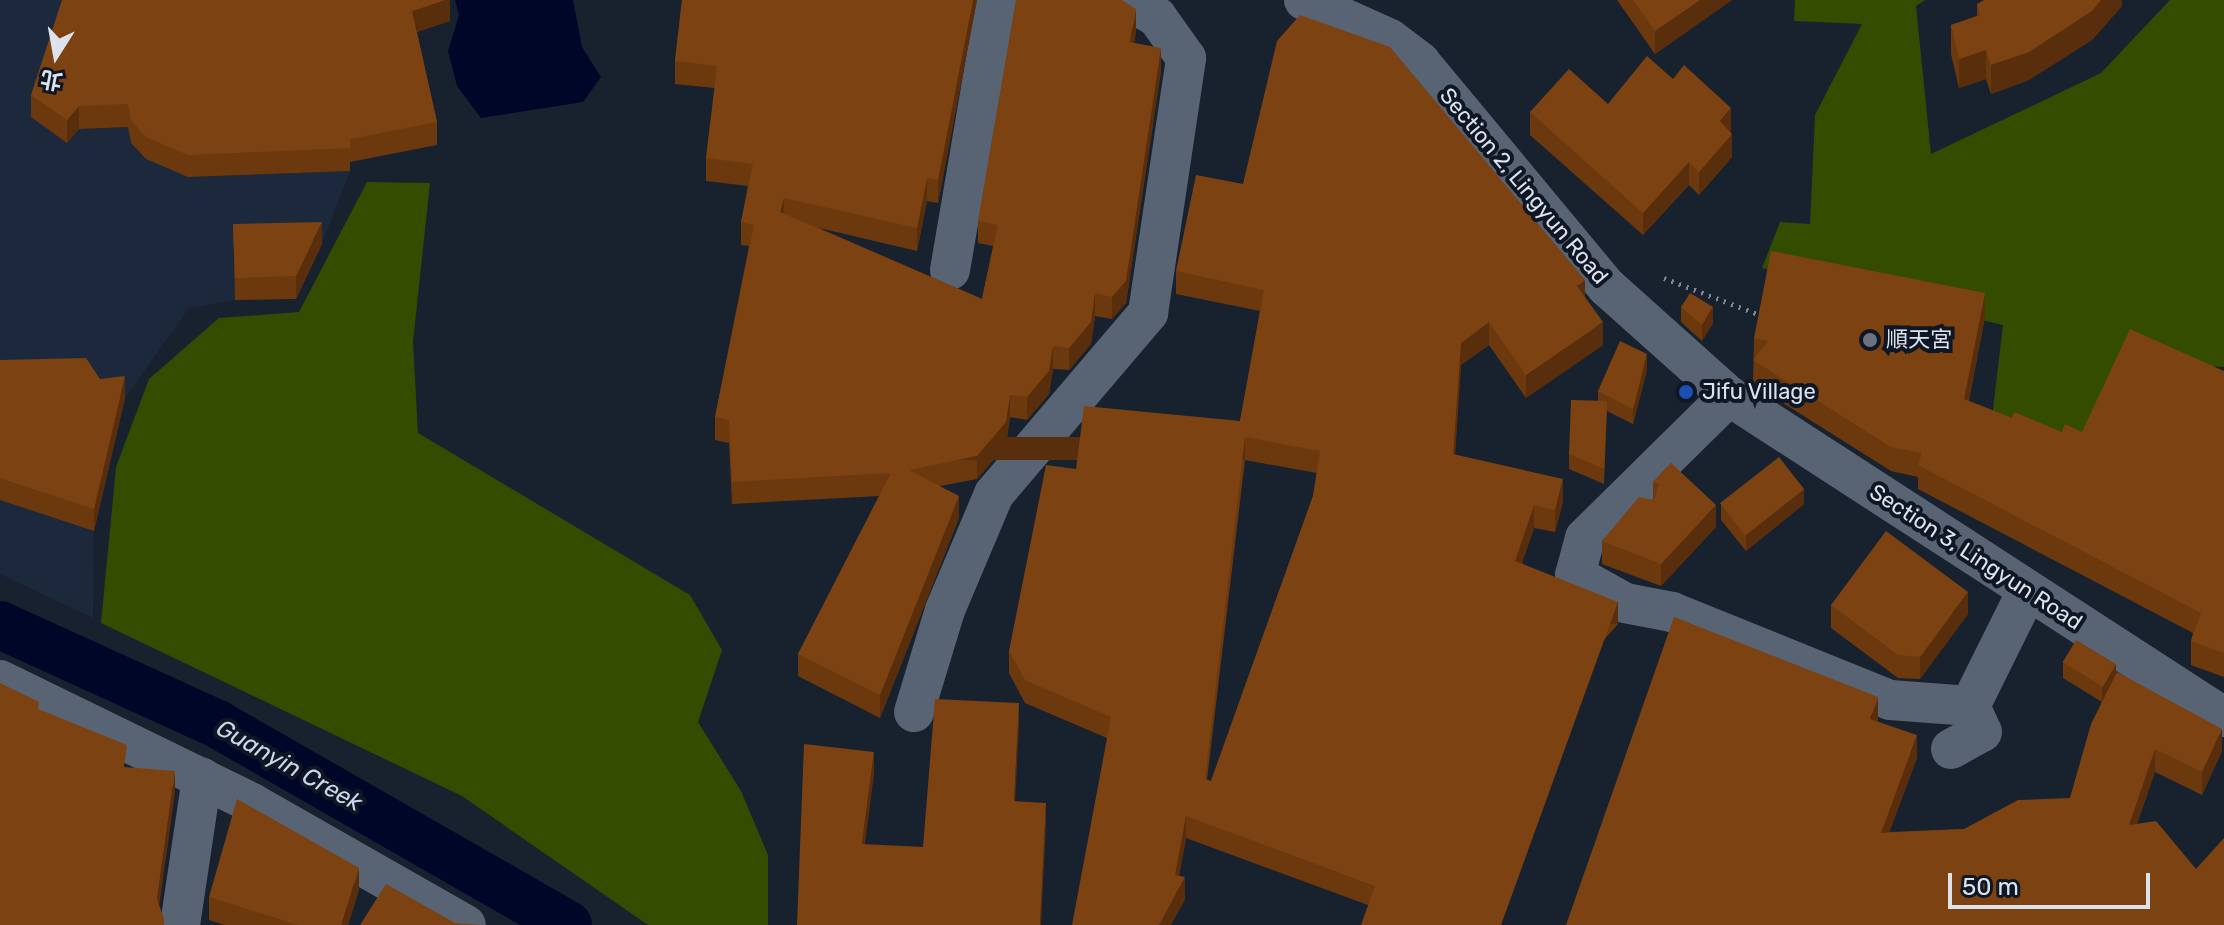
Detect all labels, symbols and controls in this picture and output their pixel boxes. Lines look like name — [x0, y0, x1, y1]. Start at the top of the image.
north arrow — [16, 16, 96, 96]
text: 北 — [38, 65, 65, 95]
street label: Section 2, Lingyun Road — [1434, 83, 1614, 289]
place label: 順天宮 — [1886, 327, 1952, 353]
marker: 順天宮 — [1861, 331, 1879, 349]
place label: Jifu Village — [1702, 379, 1816, 405]
marker: Jifu Village — [1677, 383, 1695, 401]
street label: Section 3, Lingyun Road — [1865, 478, 2087, 636]
water label: Guanyin Creek — [211, 714, 367, 818]
scale bar — [1952, 857, 2154, 907]
text: 50 m — [1962, 873, 2019, 901]

